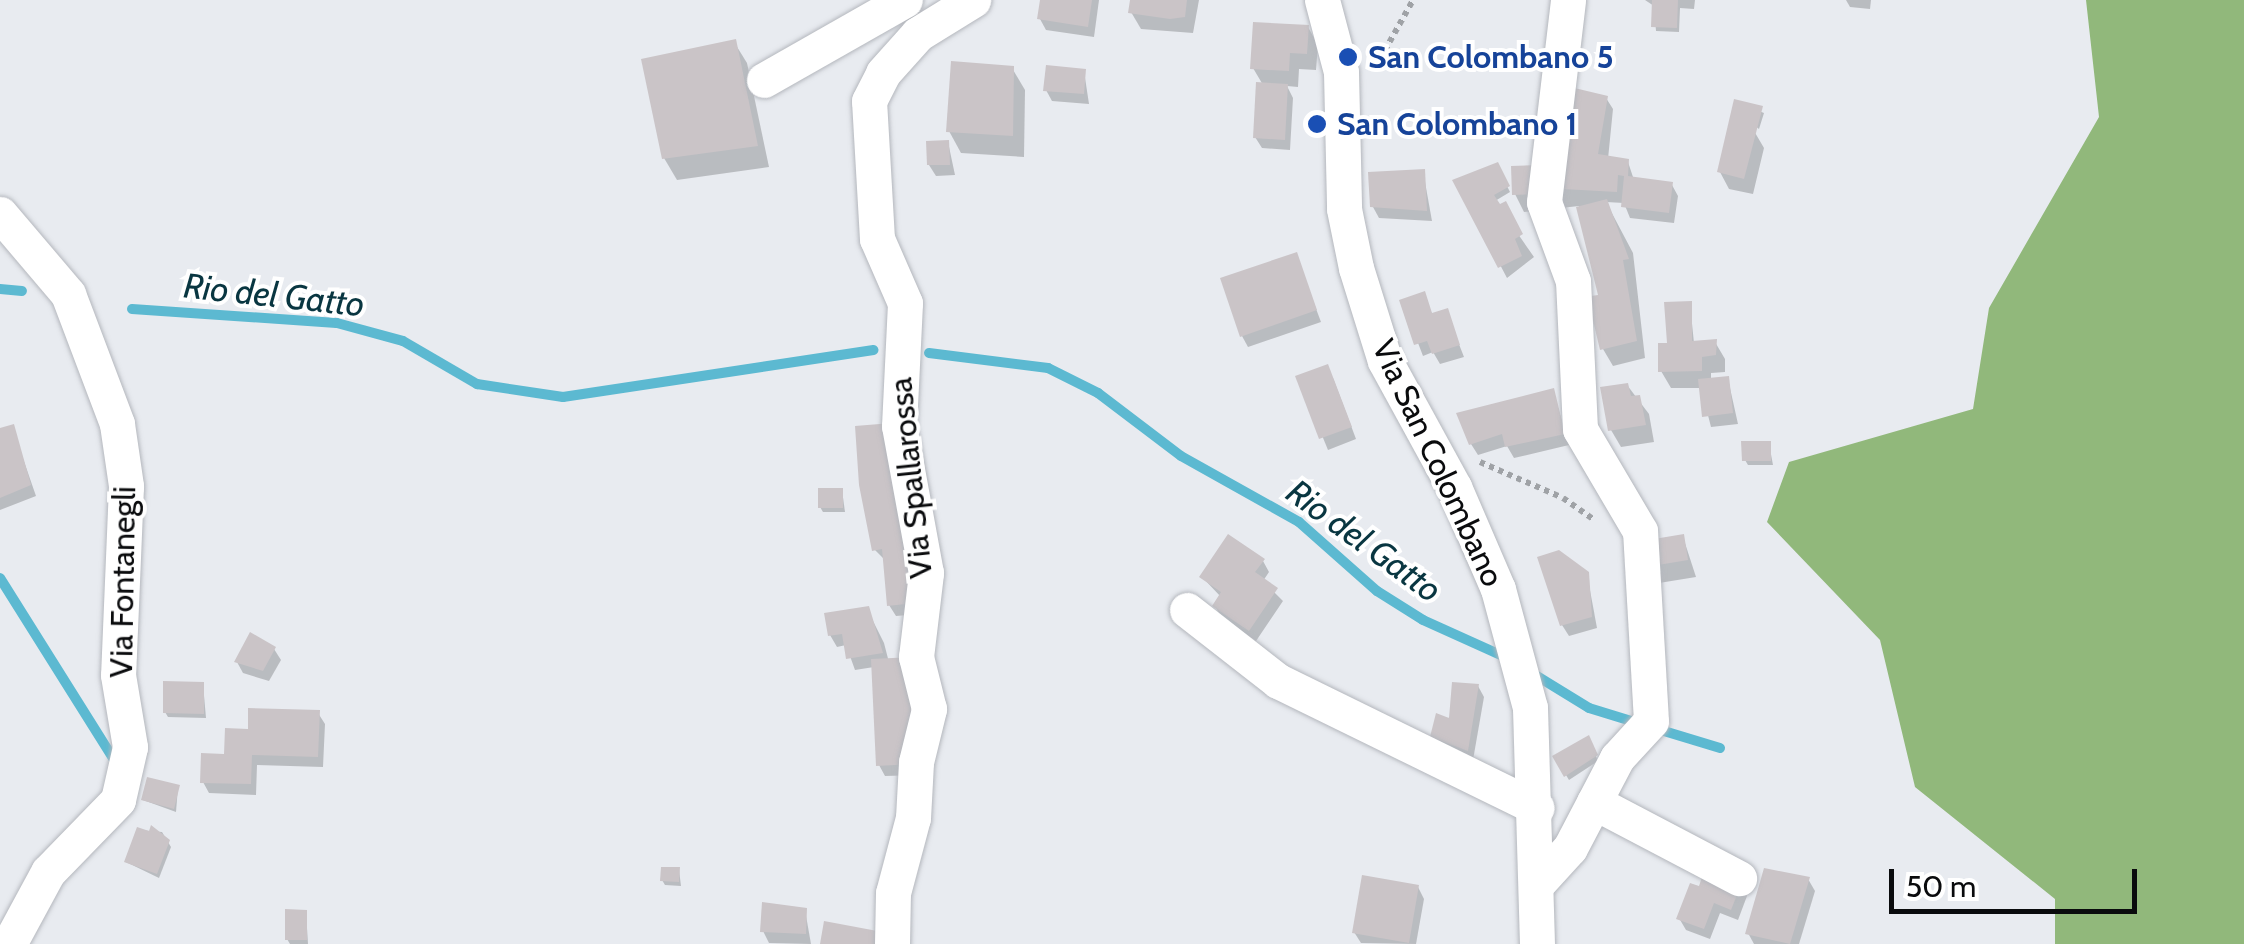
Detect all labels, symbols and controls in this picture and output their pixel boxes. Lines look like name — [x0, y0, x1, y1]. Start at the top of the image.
place label: San Colombano 5 — [1368, 38, 1614, 76]
marker: San Colombano 5 — [1337, 46, 1359, 68]
place label: San Colombano 1 — [1337, 105, 1577, 143]
marker: San Colombano 1 — [1306, 113, 1328, 135]
water label: Rio del Gatto — [182, 265, 366, 325]
street label: Via San Colombano — [1364, 333, 1512, 593]
street label: Via Spallarossa — [881, 376, 941, 580]
water label: Rio del Gatto — [1278, 471, 1450, 611]
street label: Via Fontanegli — [102, 486, 144, 678]
scale bar — [1894, 849, 2142, 911]
text: 50 m — [1906, 868, 1976, 905]

